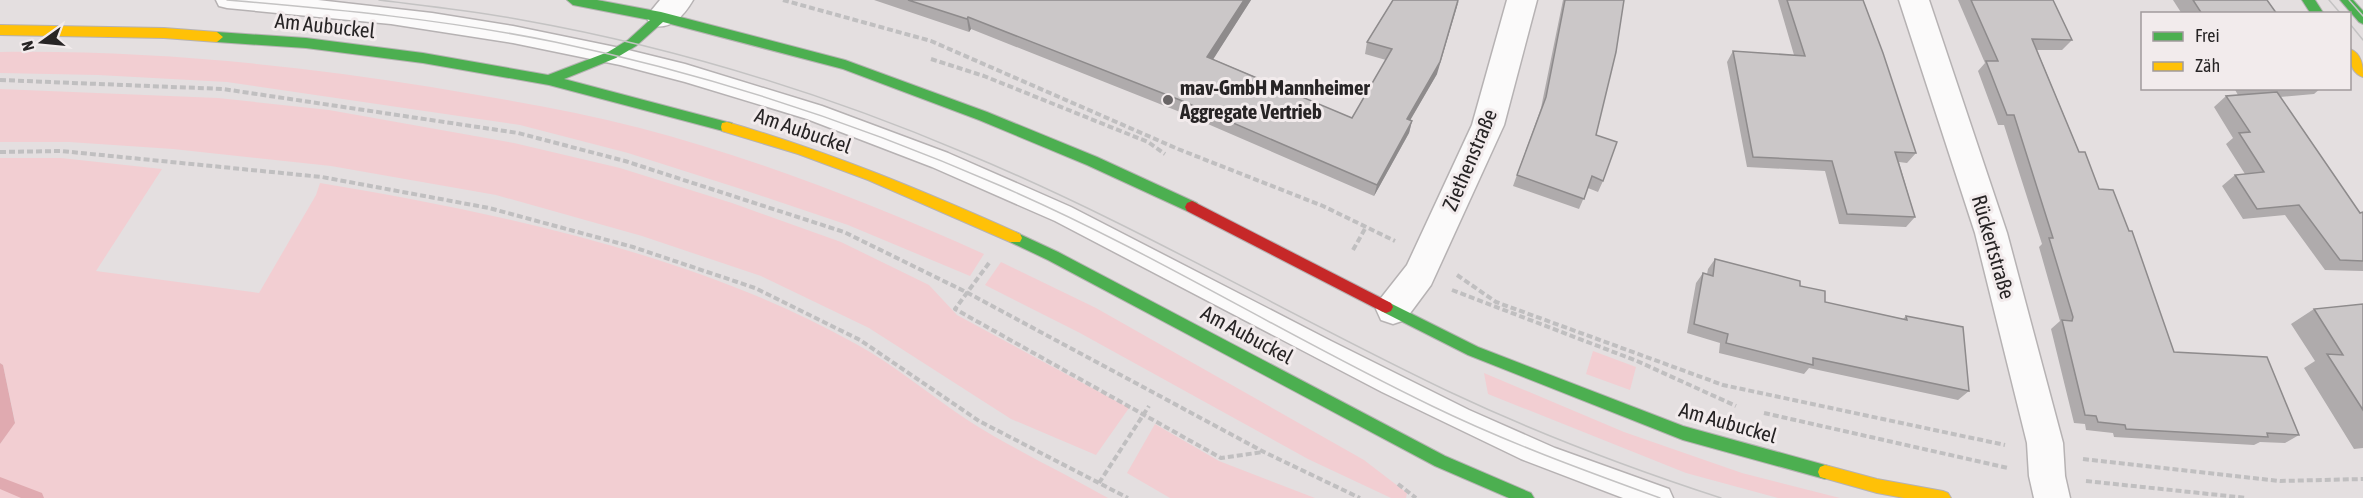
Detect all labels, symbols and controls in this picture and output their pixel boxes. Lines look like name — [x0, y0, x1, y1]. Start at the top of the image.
street label: Am Aubuckel — [274, 8, 377, 42]
north arrow — [12, 12, 72, 72]
legend — [2141, 12, 2351, 90]
text: Frei — [2195, 25, 2220, 46]
text: N — [18, 39, 37, 53]
text: Zäh — [2195, 55, 2220, 76]
place label: mav-GmbH Mannheimer Aggregate Vertrieb — [1179, 75, 1370, 123]
marker: mav-GmbH Mannheimer Aggregate Vertrieb — [1161, 93, 1175, 107]
street label: Am Aubuckel — [752, 102, 855, 158]
street label: Ziethenstraße — [1437, 105, 1501, 214]
street label: Rückertstraße — [1968, 192, 2020, 302]
street label: Am Aubuckel — [1197, 300, 1298, 369]
street label: Am Aubuckel — [1677, 397, 1780, 448]

